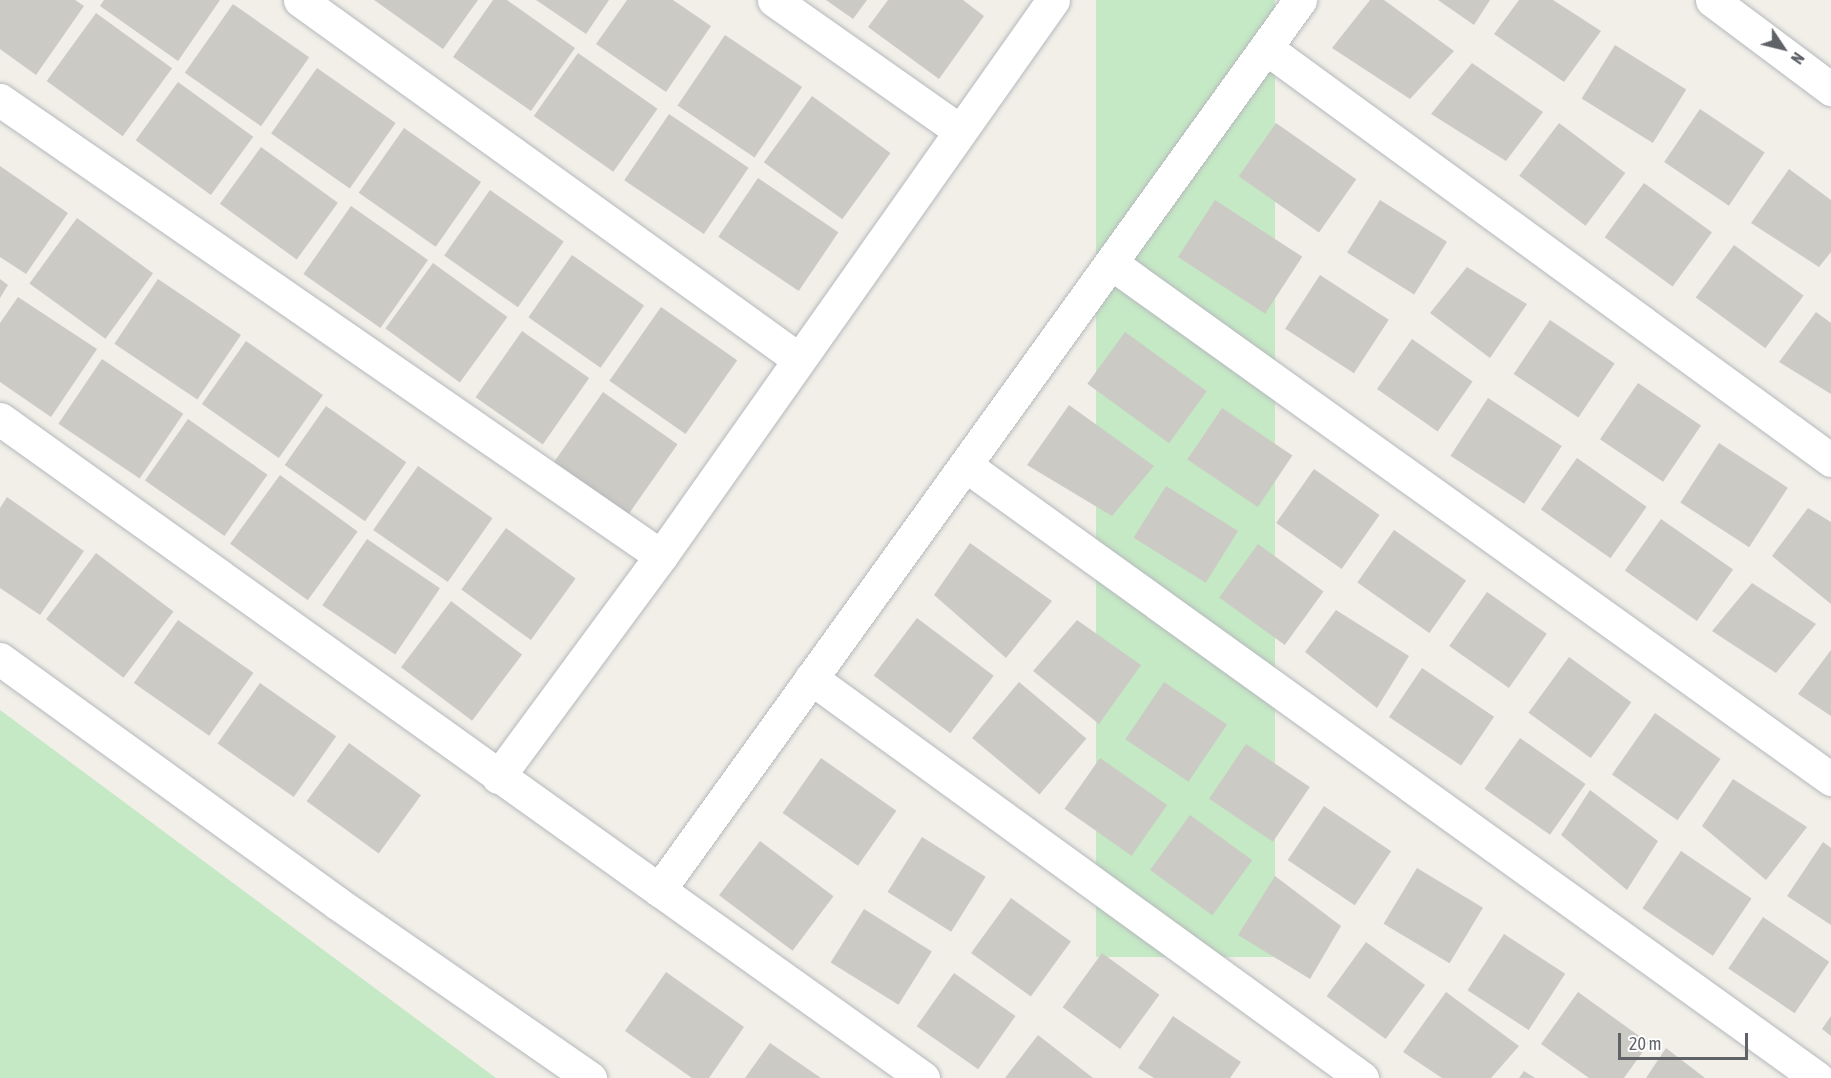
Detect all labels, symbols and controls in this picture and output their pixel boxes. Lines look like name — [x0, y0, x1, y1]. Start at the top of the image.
north arrow — [1753, 18, 1813, 78]
text: N — [1788, 49, 1808, 67]
scale bar — [1621, 1021, 1752, 1059]
text: 20 m — [1629, 1033, 1661, 1054]

